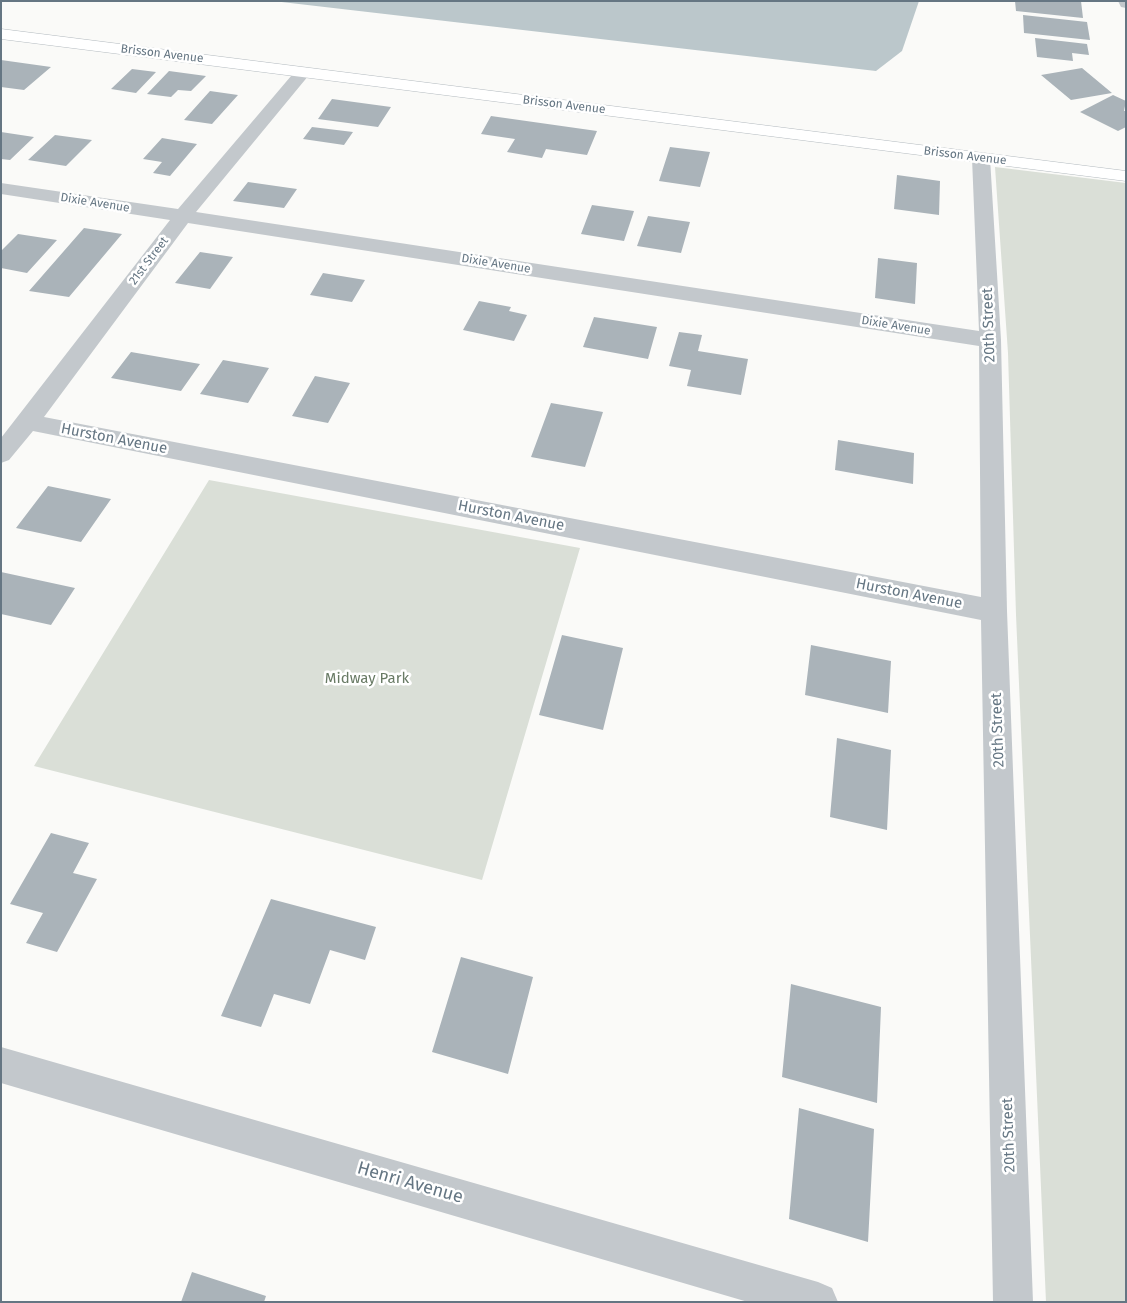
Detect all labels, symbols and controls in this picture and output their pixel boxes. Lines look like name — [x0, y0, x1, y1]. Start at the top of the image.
street label: Brisson Avenue — [120, 42, 204, 66]
street label: Brisson Avenue — [522, 93, 606, 117]
street label: Brisson Avenue — [923, 144, 1007, 168]
street label: Dixie Avenue — [59, 190, 131, 216]
street label: 21st Street — [126, 234, 172, 288]
street label: Dixie Avenue — [460, 251, 532, 277]
street label: 20th Street — [979, 287, 999, 363]
street label: Dixie Avenue — [860, 313, 932, 339]
street label: Hurston Avenue — [59, 420, 169, 458]
street label: Hurston Avenue — [456, 497, 566, 535]
street label: Hurston Avenue — [854, 575, 964, 613]
park label: Midway Park — [325, 670, 409, 688]
street label: 20th Street — [988, 692, 1008, 768]
street label: 20th Street — [999, 1097, 1019, 1173]
street label: Henri Avenue — [355, 1158, 465, 1208]

